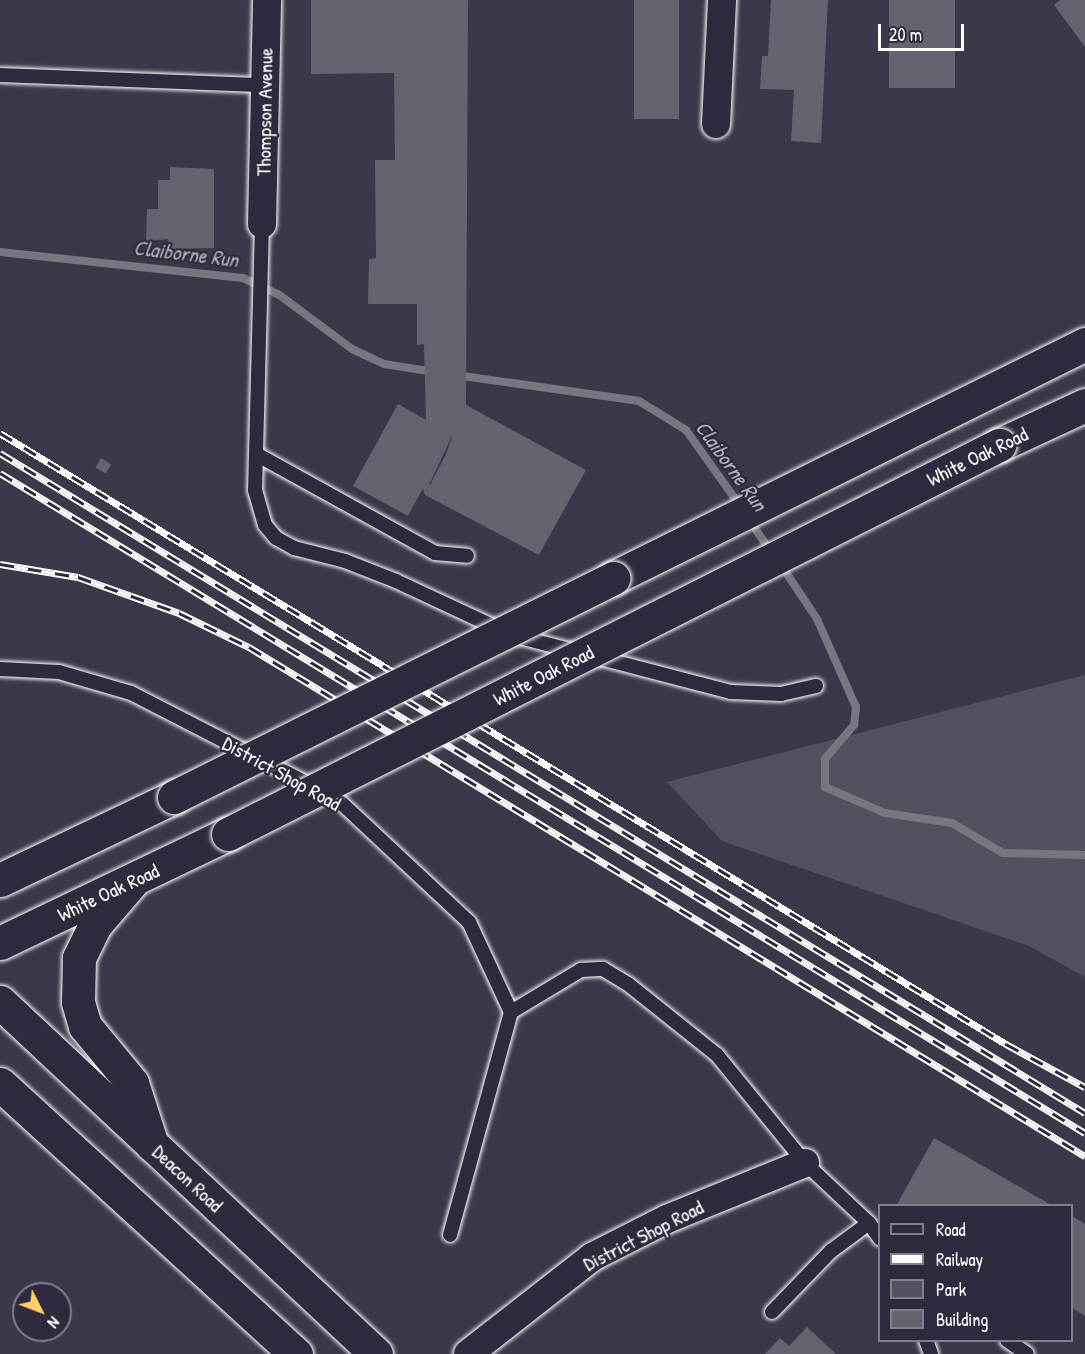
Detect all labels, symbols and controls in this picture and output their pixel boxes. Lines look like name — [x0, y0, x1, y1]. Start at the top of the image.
scale bar — [881, 12, 966, 50]
text: 20 m — [889, 22, 922, 47]
street label: Thompson Avenue — [251, 48, 277, 176]
water label: Claiborne Run — [132, 235, 240, 273]
water label: Claiborne Run — [690, 416, 772, 516]
street label: White Oak Road — [923, 421, 1031, 491]
street label: White Oak Road — [489, 640, 597, 710]
street label: District Shop Road — [219, 731, 345, 815]
street label: White Oak Road — [53, 858, 163, 926]
street label: Deacon Road — [148, 1139, 228, 1217]
street label: District Shop Road — [579, 1194, 707, 1276]
legend — [878, 1204, 1073, 1342]
text: Road — [936, 1217, 966, 1242]
text: Railway — [936, 1247, 983, 1272]
text: Park — [936, 1277, 966, 1302]
north arrow — [12, 1282, 72, 1342]
text: Building — [936, 1307, 988, 1332]
text: N — [43, 1312, 65, 1333]

